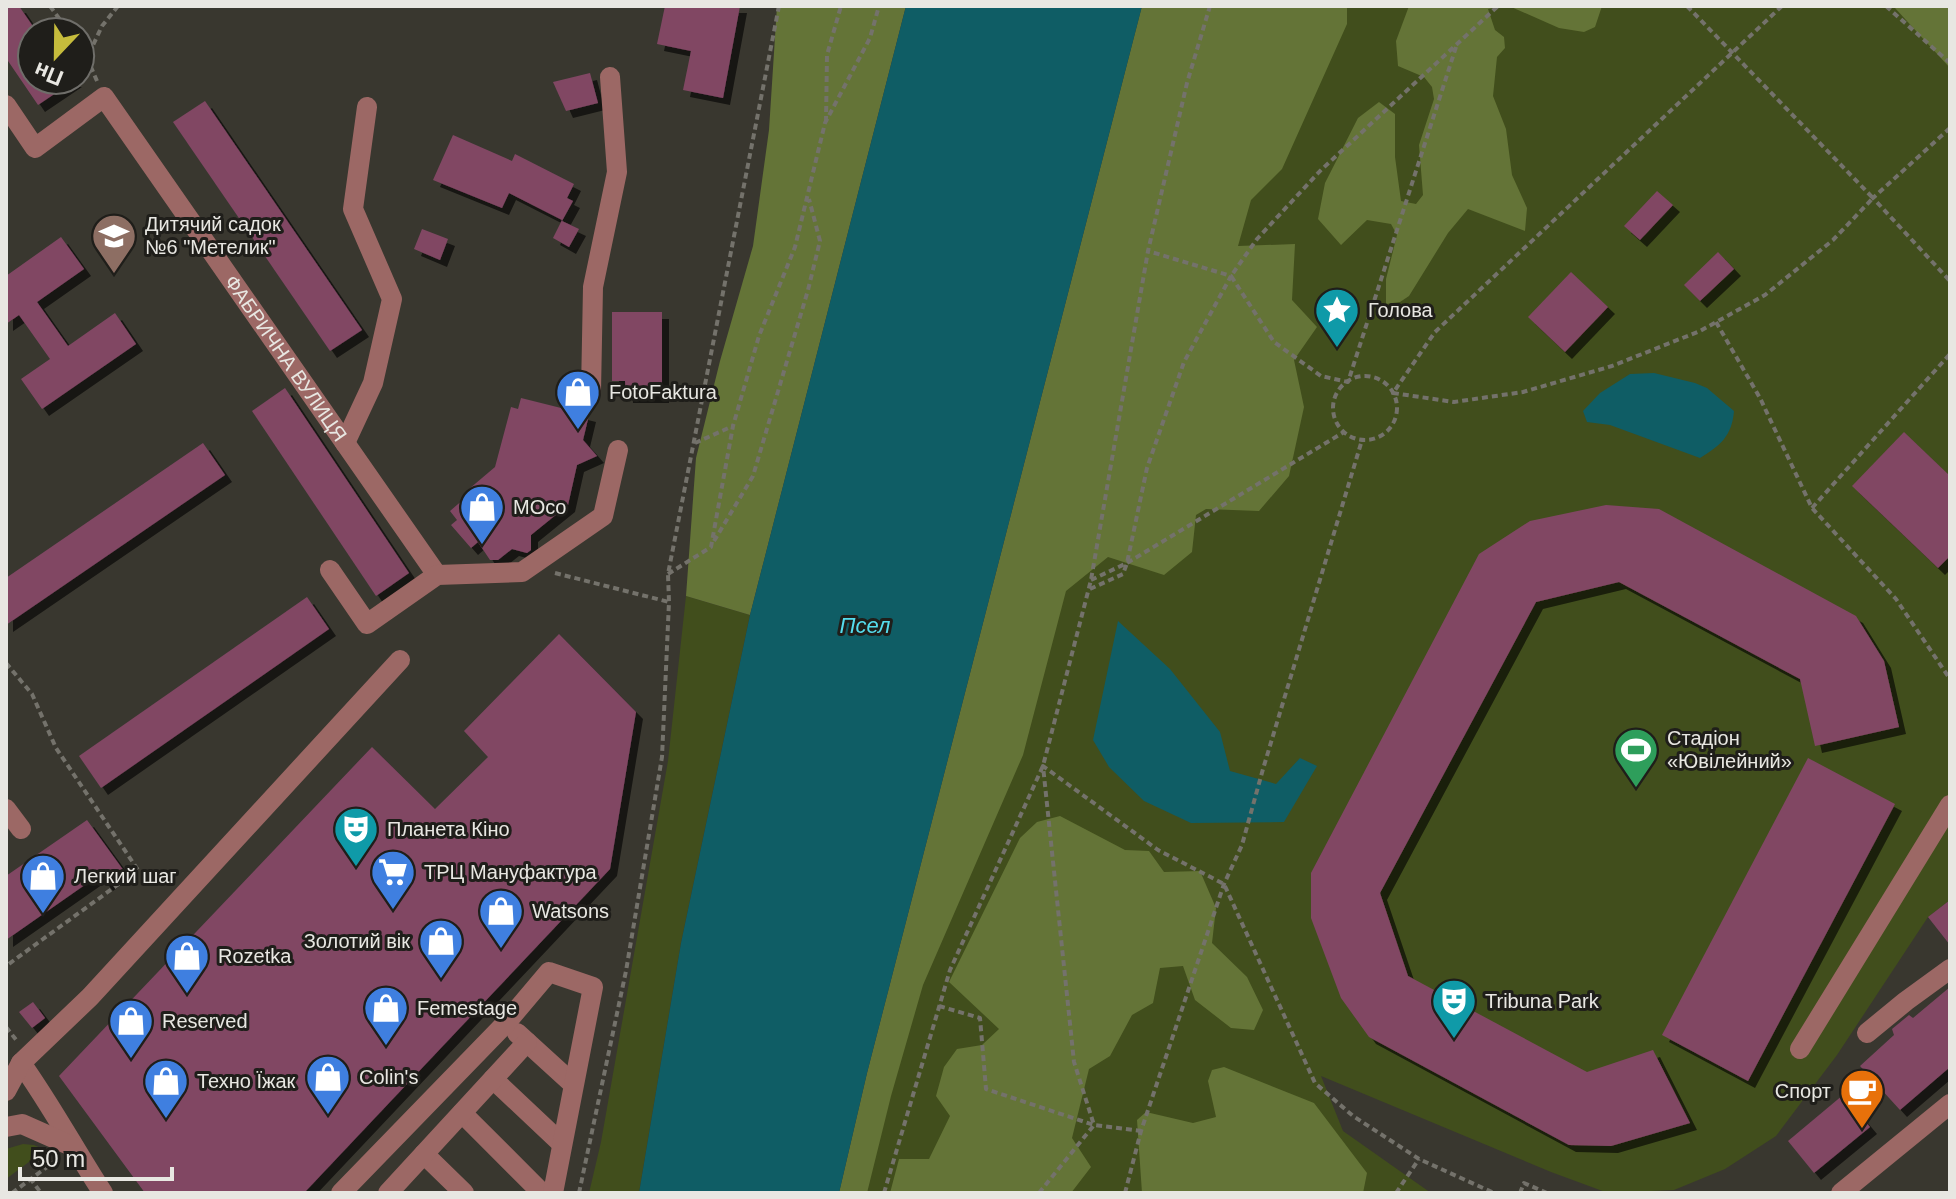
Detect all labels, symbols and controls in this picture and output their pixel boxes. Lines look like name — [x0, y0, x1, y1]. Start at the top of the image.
north arrow — [16, 16, 96, 96]
text: Пн — [31, 57, 67, 91]
school or university icon: Дитячий садок №6 "Метелик" — [90, 212, 138, 275]
place label: Дитячий садок №6 "Метелик" — [145, 213, 281, 258]
street label: ФАБРИЧНА ВУЛИЦЯ — [221, 271, 351, 445]
place icon: Голова — [1313, 286, 1361, 349]
place label: Голова — [1368, 299, 1434, 321]
shop icon: FotoFaktura — [554, 368, 602, 431]
place label: FotoFaktura — [609, 381, 718, 403]
shop icon: MOco — [458, 483, 506, 546]
place label: MOco — [513, 496, 566, 518]
water label: Псел — [840, 613, 890, 638]
sports icon: Стадіон «Ювілейний» — [1612, 726, 1660, 789]
place label: Стадіон «Ювілейний» — [1667, 727, 1792, 772]
theatre icon: Планета Кіно — [332, 805, 380, 868]
place label: Планета Кіно — [387, 818, 510, 840]
supermarket icon: ТРЦ Мануфактура — [369, 848, 417, 911]
shop icon: Легкий шаг — [19, 852, 67, 915]
place label: ТРЦ Мануфактура — [424, 861, 598, 883]
place label: Легкий шаг — [74, 865, 177, 887]
shop icon: Watsons — [477, 887, 525, 950]
place label: Watsons — [532, 900, 609, 922]
shop icon: Золотий вік — [417, 917, 465, 980]
place label: Золотий вік — [304, 930, 410, 952]
shop icon: Rozetka — [163, 932, 211, 995]
place label: Rozetka — [218, 945, 292, 967]
theatre icon: Tribuna Park — [1430, 977, 1478, 1040]
shop icon: Femestage — [362, 984, 410, 1047]
place label: Tribuna Park — [1485, 990, 1600, 1012]
shop icon: Reserved — [107, 997, 155, 1060]
place label: Femestage — [417, 997, 517, 1019]
place label: Reserved — [162, 1010, 248, 1032]
shop icon: Colin's — [304, 1053, 352, 1116]
shop icon: Техно Їжак — [142, 1057, 190, 1120]
place label: Colin's — [359, 1066, 418, 1088]
cafe icon: Спорт — [1838, 1067, 1886, 1130]
place label: Техно Їжак — [197, 1070, 296, 1092]
place label: Спорт — [1775, 1080, 1831, 1102]
scale bar — [20, 1131, 172, 1181]
text: 50 m — [32, 1145, 85, 1172]

